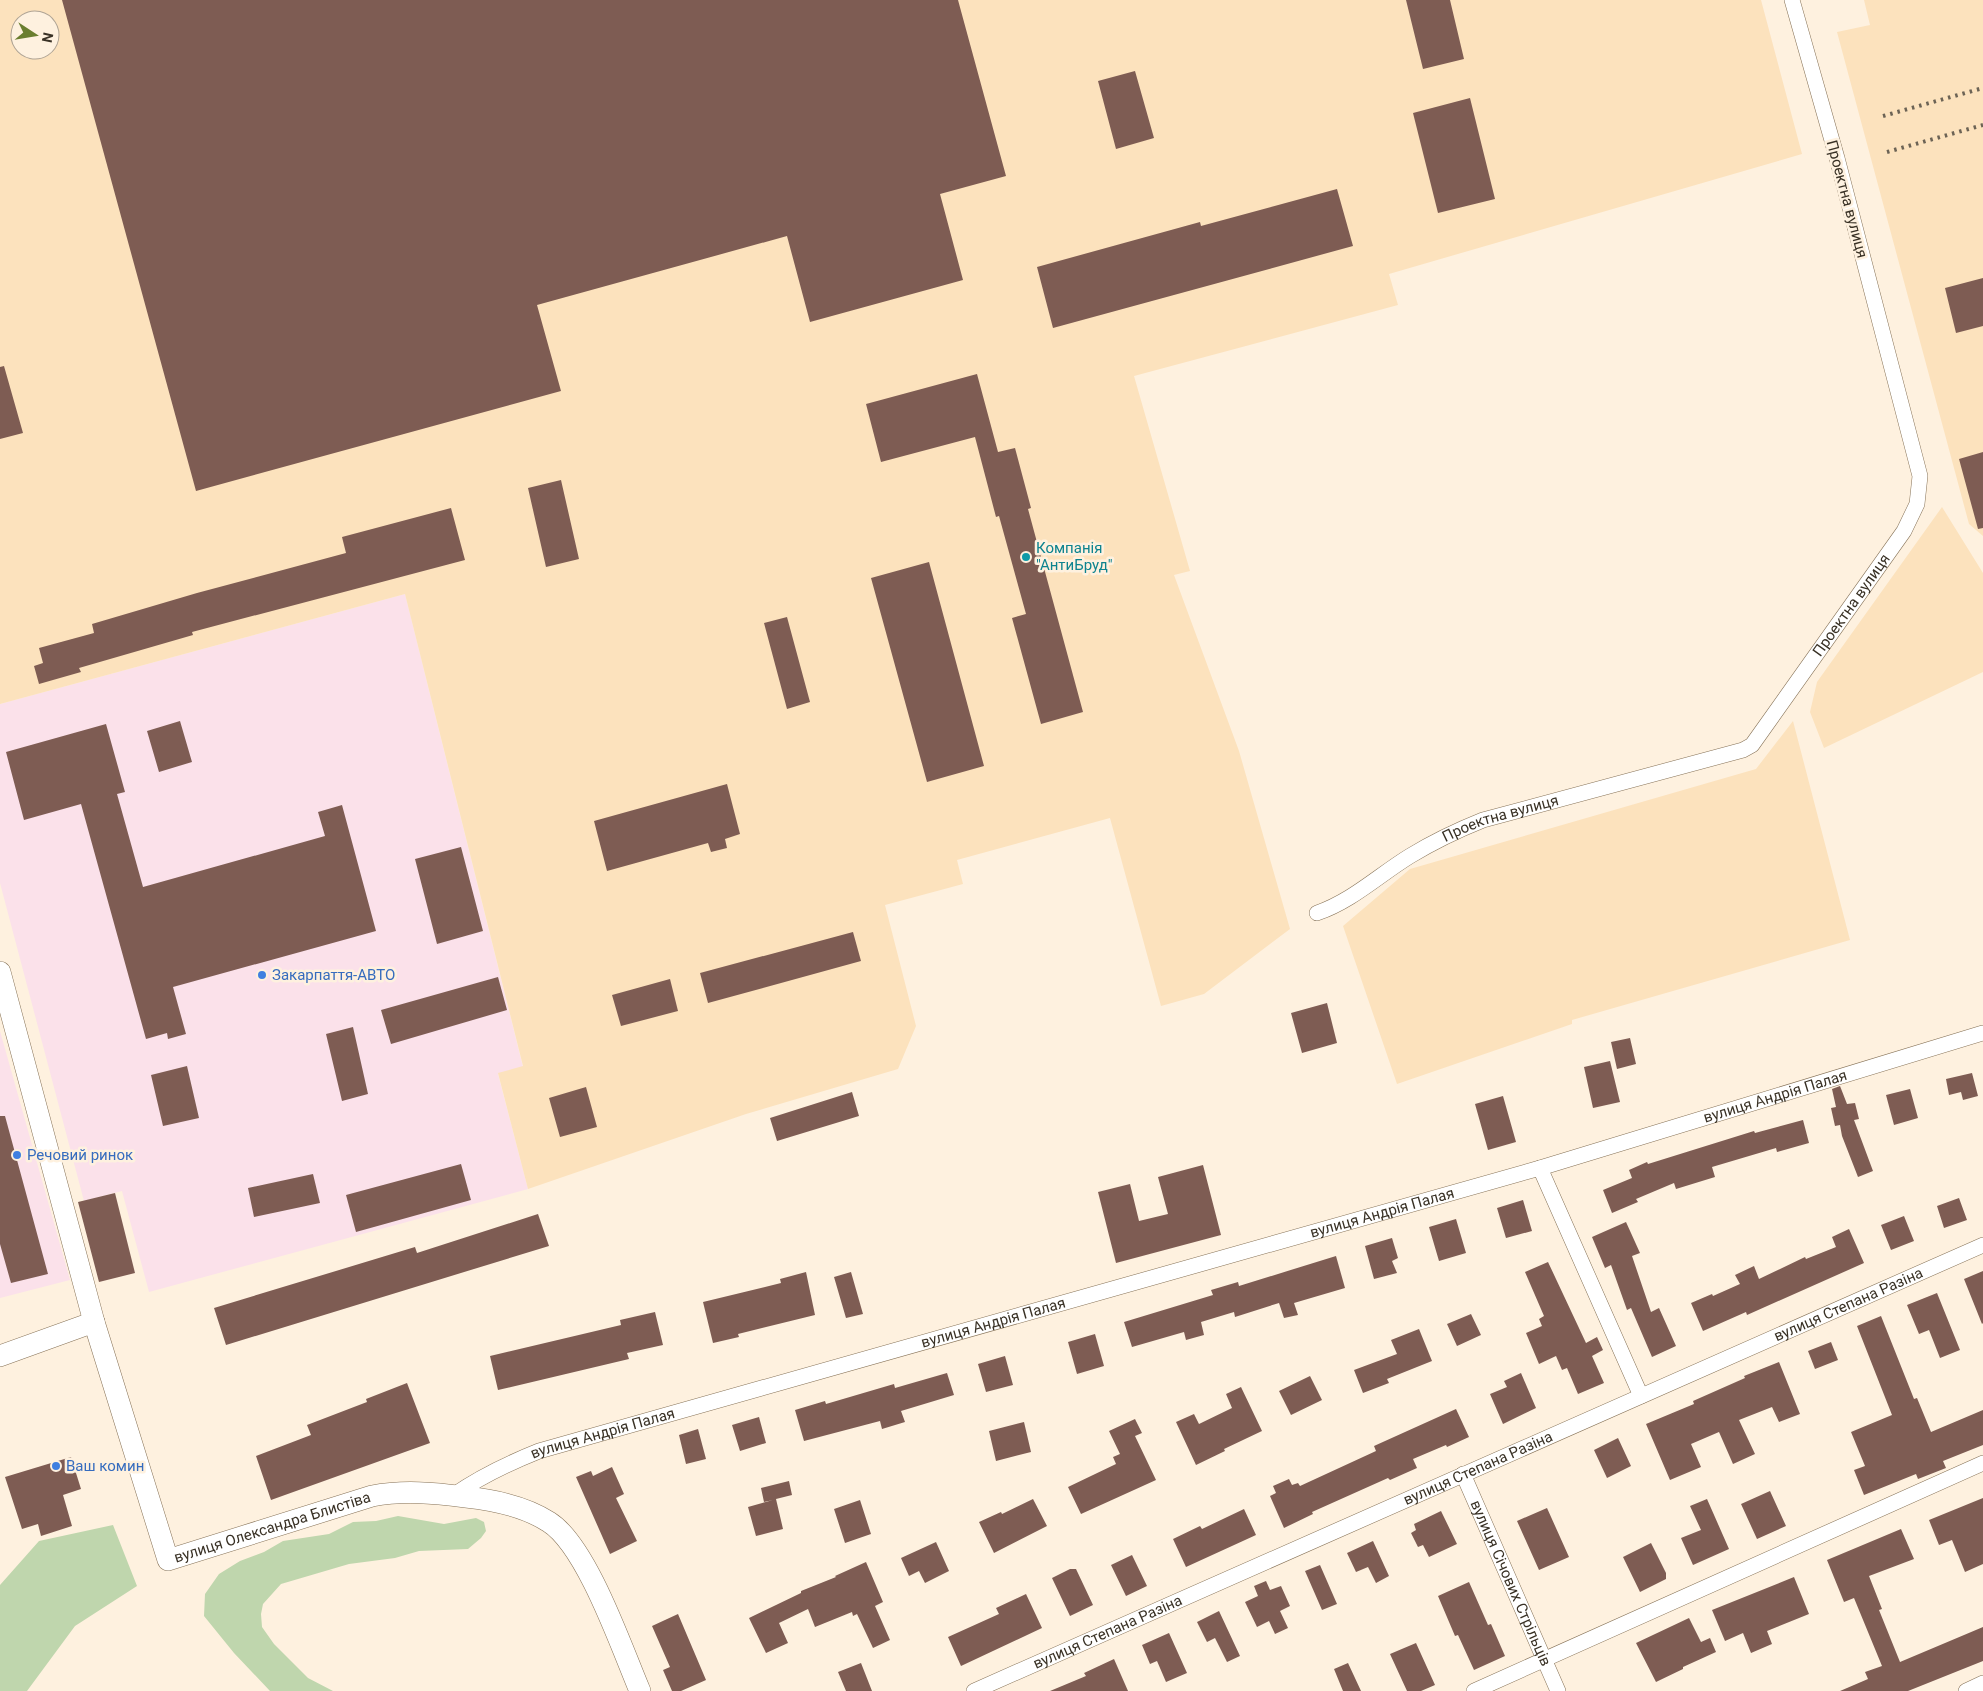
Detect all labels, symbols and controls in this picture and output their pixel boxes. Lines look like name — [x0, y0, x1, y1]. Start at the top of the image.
north arrow — [10, 10, 60, 60]
text: N — [39, 31, 57, 44]
street label: Проектна вулиця — [1823, 138, 1871, 260]
place label: Компанія "АнтиБруд" — [1036, 539, 1113, 574]
street label: Проектна вулиця — [1809, 550, 1894, 660]
marker: Компанія "АнтиБруд" — [1020, 551, 1032, 563]
street label: Проектна вулиця — [1439, 791, 1561, 846]
place label: Закарпаття-АВТО — [272, 966, 395, 984]
marker: Закарпаття-АВТО — [256, 969, 268, 981]
street label: вулиця Андрія Палая — [1701, 1066, 1849, 1127]
place label: Речовий ринок — [27, 1146, 133, 1164]
marker: Речовий ринок — [11, 1149, 23, 1161]
street label: вулиця Андрія Палая — [1308, 1184, 1456, 1242]
street label: вулиця Степана Разіна — [1771, 1264, 1926, 1345]
street label: вулиця Андрія Палая — [919, 1294, 1067, 1352]
street label: вулиця Андрія Палая — [528, 1404, 677, 1463]
street label: вулиця Степана Разіна — [1401, 1427, 1555, 1509]
place label: Ваш комин — [66, 1457, 144, 1475]
marker: Ваш комин — [50, 1460, 62, 1472]
street label: вулиця Олександра Блистіва — [172, 1488, 373, 1567]
street label: вулиця Січових Стрільців — [1467, 1497, 1555, 1669]
street label: вулиця Степана Разіна — [1030, 1591, 1185, 1673]

